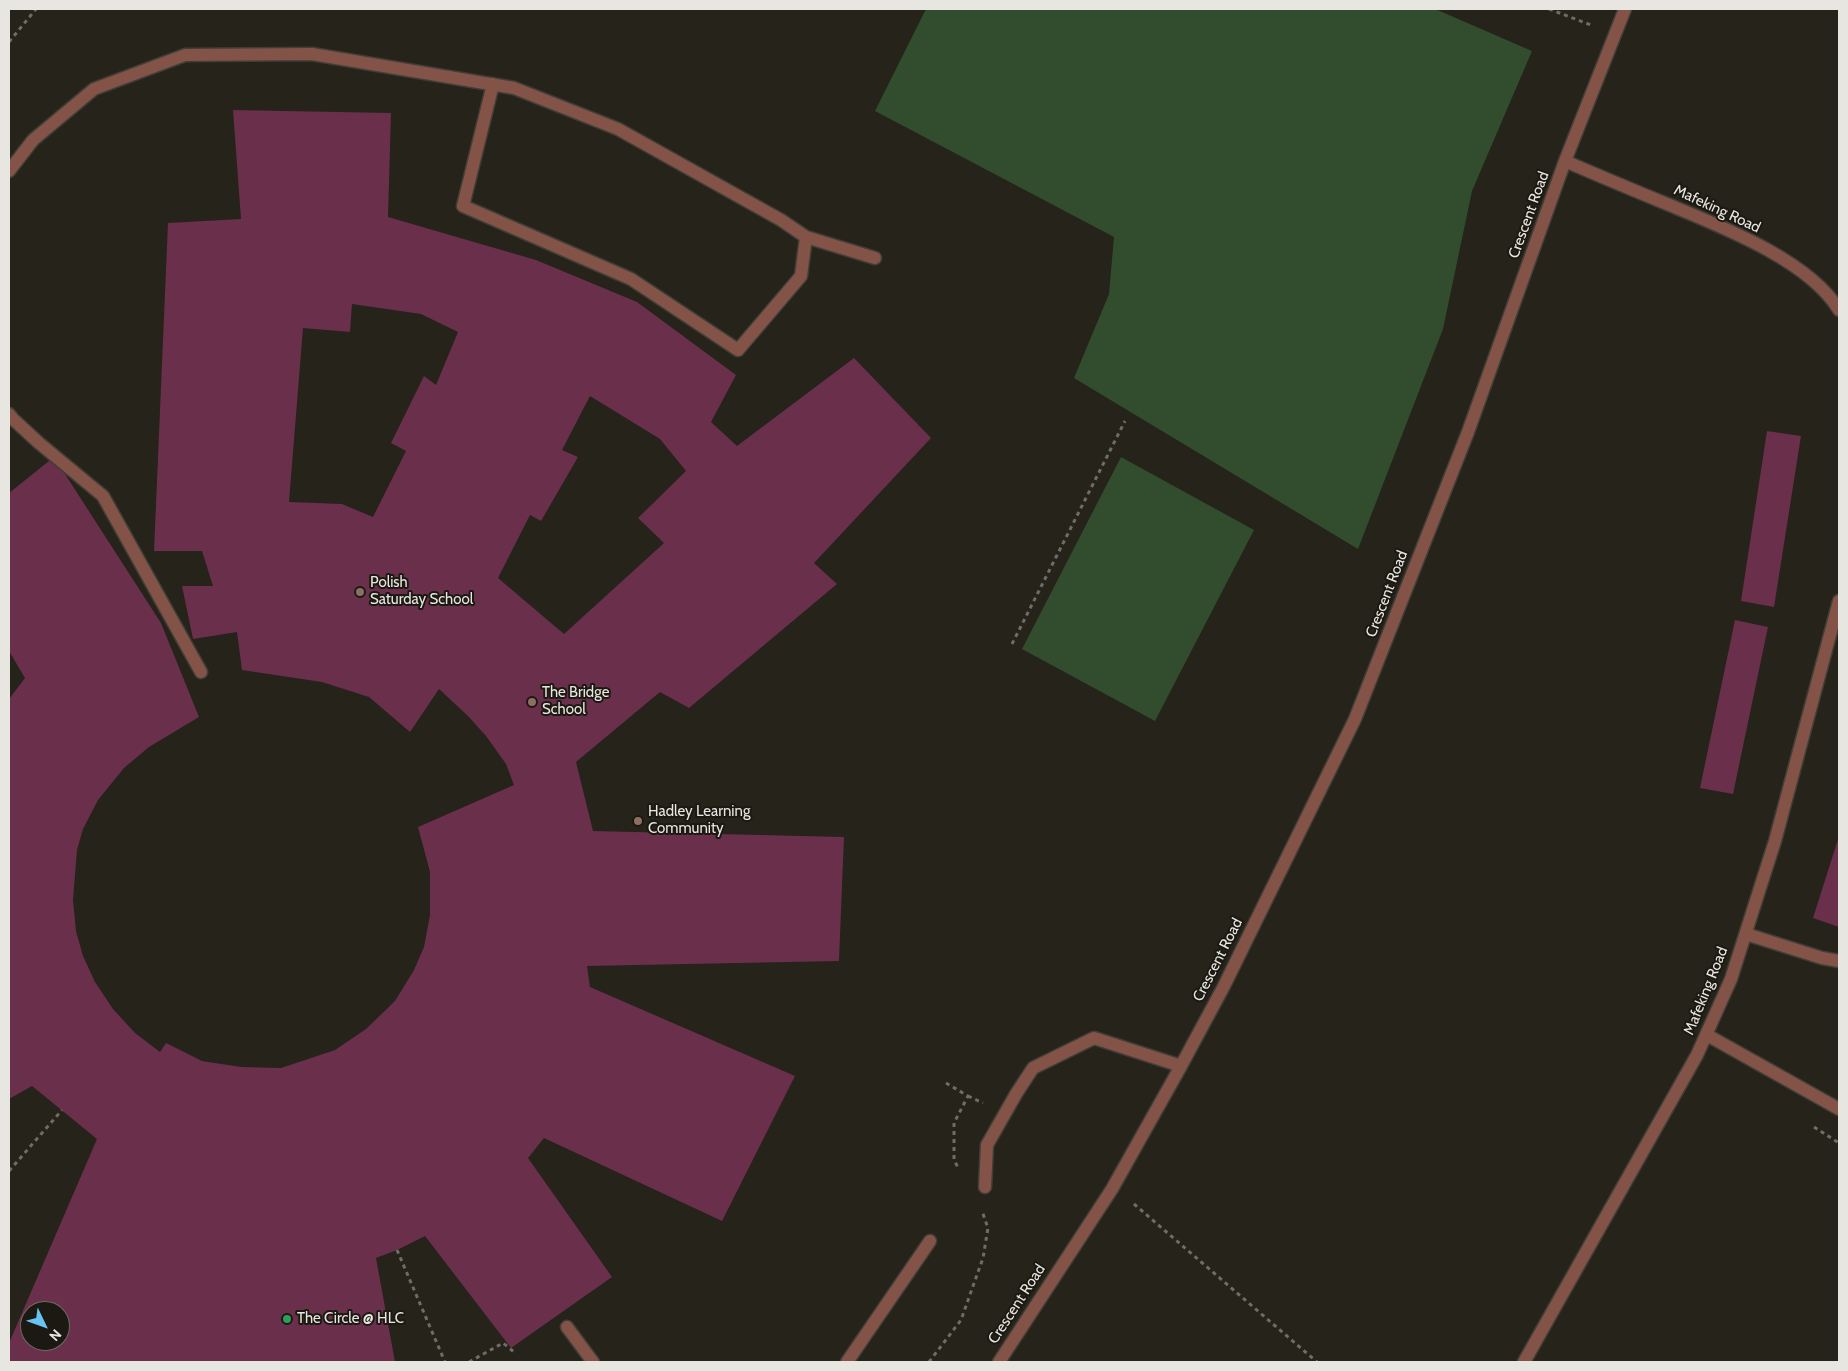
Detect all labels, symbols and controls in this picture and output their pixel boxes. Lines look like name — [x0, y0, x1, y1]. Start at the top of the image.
street label: Crescent Road — [1505, 169, 1553, 261]
street label: Mafeking Road — [1671, 181, 1763, 237]
street label: Crescent Road — [1362, 548, 1412, 640]
place label: Polish Saturday School — [370, 574, 473, 609]
marker: Polish Saturday School — [354, 586, 366, 598]
place label: The Bridge School — [542, 684, 609, 719]
marker: The Bridge School — [526, 696, 538, 708]
place label: Hadley Learning Community — [648, 803, 750, 838]
marker: Hadley Learning Community — [632, 815, 644, 827]
street label: Crescent Road — [1189, 915, 1247, 1005]
street label: Mafeking Road — [1680, 944, 1732, 1038]
street label: Crescent Road — [985, 1261, 1049, 1347]
north arrow — [20, 1301, 70, 1351]
place label: The Circle @ HLC — [297, 1310, 404, 1328]
marker: The Circle @ HLC — [281, 1313, 293, 1325]
text: N — [45, 1326, 65, 1345]

